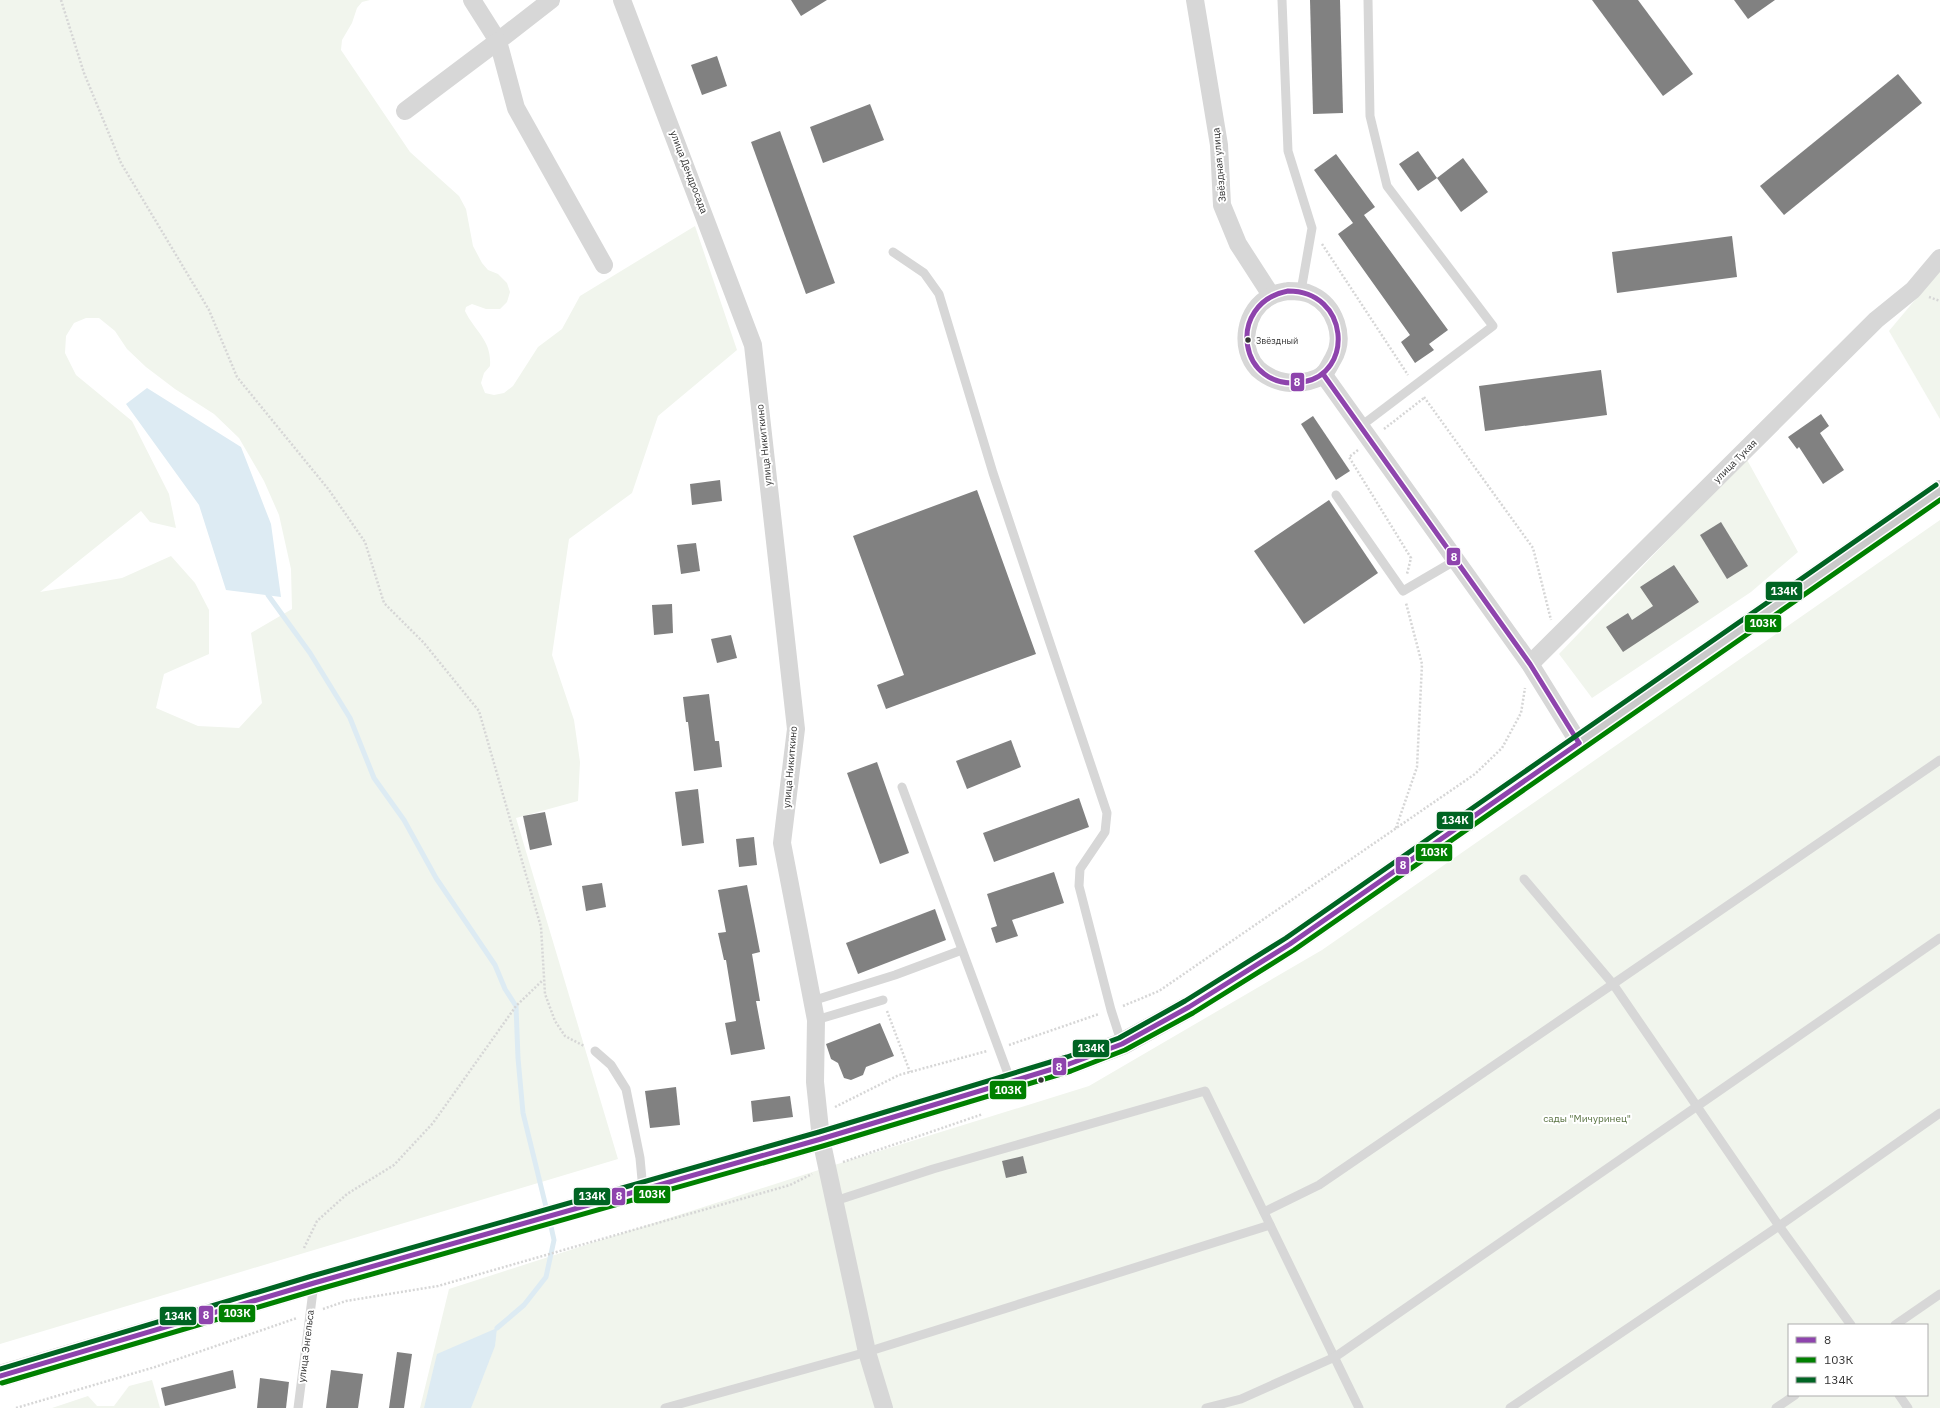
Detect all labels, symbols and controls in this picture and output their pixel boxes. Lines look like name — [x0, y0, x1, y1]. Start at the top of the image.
street label: Звёздная улица — [1209, 127, 1229, 203]
street label: улица Дендросада — [667, 129, 711, 216]
marker: Звёздный — [1243, 335, 1253, 345]
place label: Звёздный — [1256, 335, 1298, 346]
line badge: 8 — [1290, 372, 1305, 392]
text: 8 — [1294, 375, 1301, 389]
street label: улица Никиткино — [753, 403, 775, 486]
street label: улица Тукая — [1710, 436, 1760, 486]
line badge: 8 — [1446, 547, 1461, 566]
text: 8 — [1451, 550, 1458, 564]
line badge: 134К — [1765, 581, 1803, 601]
text: 134К — [1770, 584, 1798, 598]
line badge: 103К — [1744, 614, 1782, 633]
text: 103К — [1749, 616, 1777, 630]
street label: улица Никиткино — [780, 725, 800, 808]
line badge: 134К — [1436, 811, 1474, 830]
text: 134К — [1441, 813, 1469, 827]
line badge: 103К — [1415, 843, 1453, 862]
text: 103К — [1420, 845, 1448, 859]
line badge: 8 — [1395, 856, 1410, 875]
text: 8 — [1400, 858, 1407, 872]
line badge: 134К — [1072, 1039, 1110, 1058]
text: 134К — [1077, 1041, 1105, 1055]
line badge: 8 — [1052, 1057, 1067, 1076]
text: 8 — [1056, 1060, 1063, 1074]
unlabelled marker — [1036, 1075, 1046, 1085]
line badge: 103К — [989, 1080, 1027, 1100]
text: 103К — [994, 1083, 1022, 1097]
park label: сады "Мичуринец" — [1543, 1112, 1631, 1125]
line badge: 103К — [633, 1185, 671, 1204]
line badge: 134К — [573, 1187, 611, 1206]
line badge: 8 — [611, 1187, 626, 1206]
text: 103К — [638, 1187, 666, 1201]
text: 134К — [578, 1189, 606, 1203]
text: 8 — [616, 1189, 623, 1203]
line badge: 103К — [218, 1304, 256, 1323]
line badge: 8 — [198, 1305, 214, 1325]
line badge: 134К — [159, 1306, 197, 1326]
text: 103К — [223, 1306, 251, 1320]
text: 8 — [203, 1308, 210, 1322]
street label: улица Энгельса — [295, 1308, 317, 1383]
text: 134К — [164, 1309, 192, 1323]
legend — [1788, 1324, 1928, 1396]
text: 8 — [1824, 1332, 1831, 1347]
text: 103К — [1824, 1352, 1854, 1367]
text: 134К — [1824, 1372, 1854, 1387]

